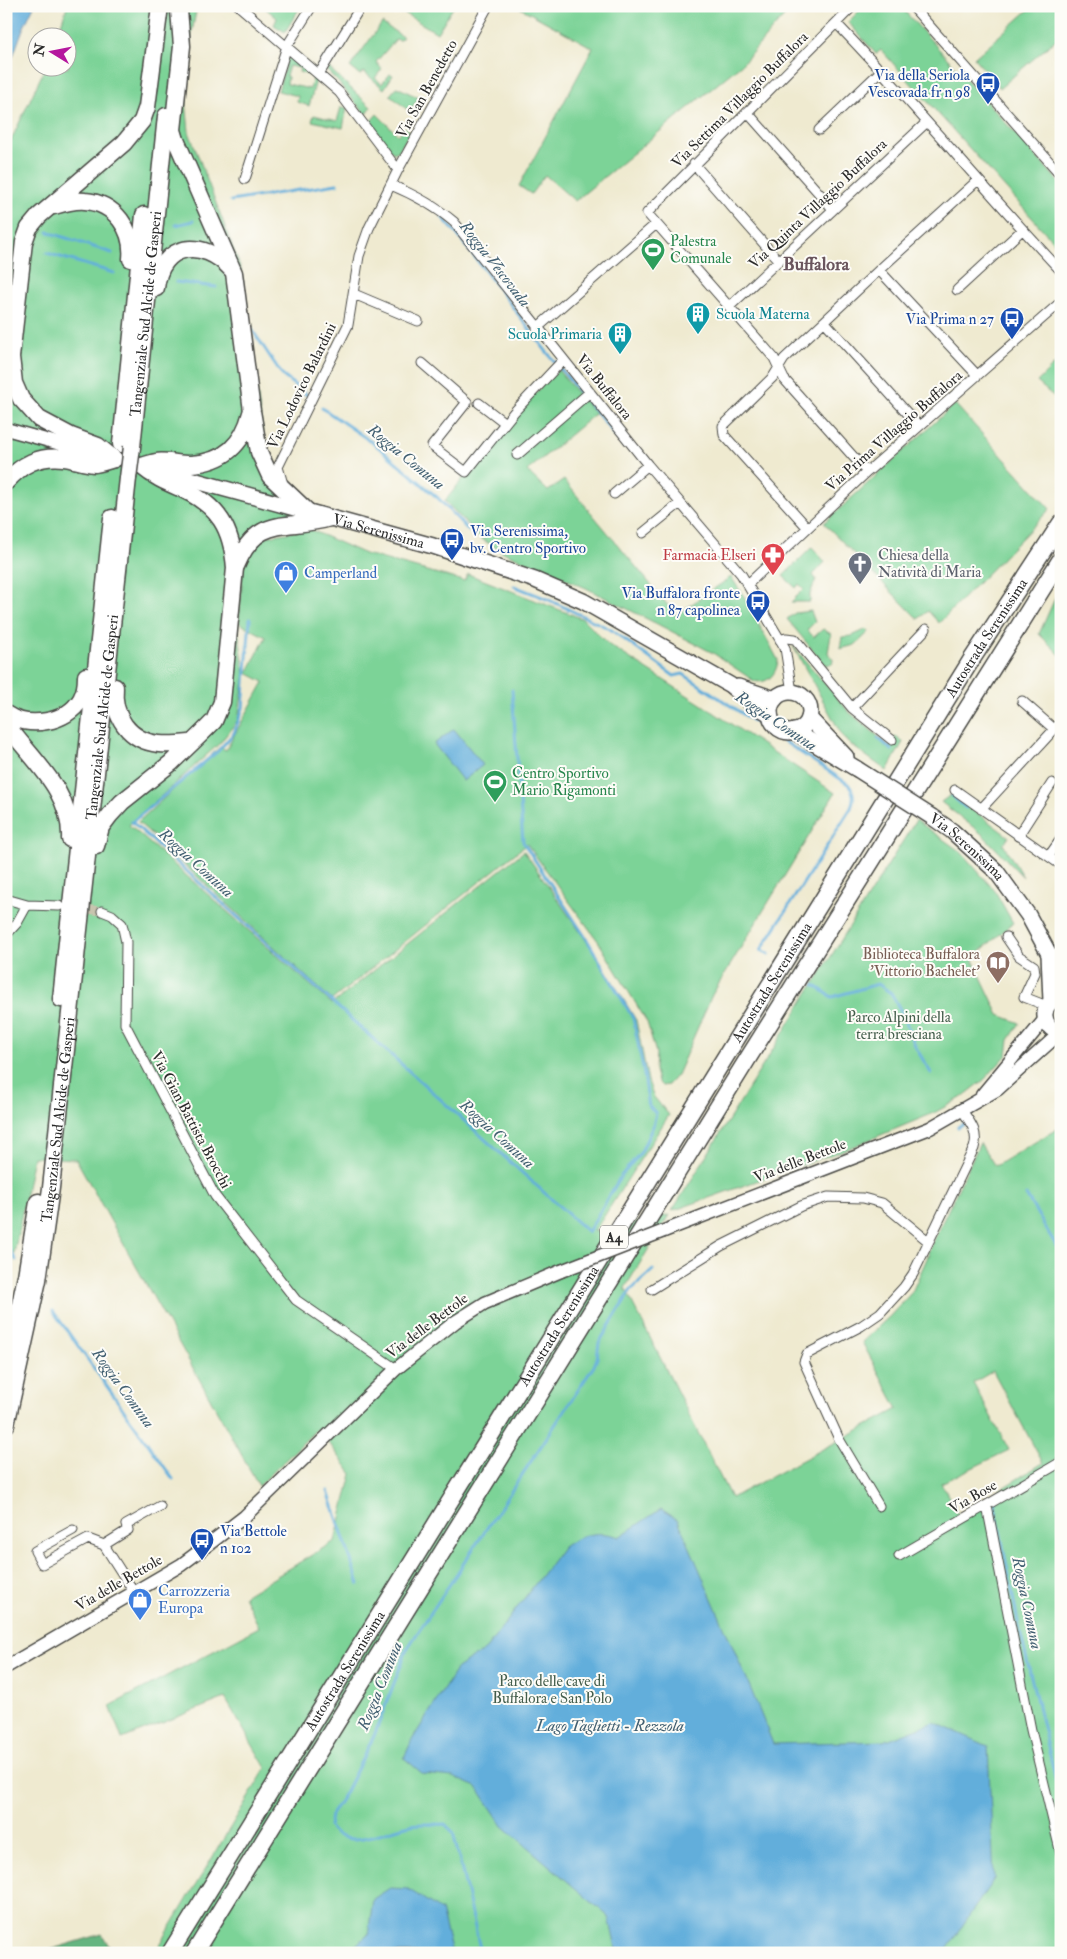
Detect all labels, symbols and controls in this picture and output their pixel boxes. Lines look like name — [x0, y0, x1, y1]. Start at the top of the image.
street label: Via Settima Villaggio Buffalora — [668, 27, 813, 172]
north arrow — [28, 28, 78, 78]
street label: Via San Benedetto — [392, 36, 462, 142]
text: N — [30, 42, 49, 58]
place label: Via della Seriola Vescovada fr n 98 — [868, 66, 971, 102]
bus stop icon: Via della Seriola Vescovada fr n 98 — [975, 71, 1001, 105]
street label: Via Quinta Villaggio Buffalora — [745, 135, 891, 273]
street label: Tangenziale Sud Alcide de Gasperi — [126, 210, 166, 417]
water label: Roggia Vescovada — [455, 216, 535, 311]
place label: Palestra Comunale — [670, 232, 731, 268]
sports icon: Palestra Comunale — [640, 237, 666, 271]
district label: Buffalora — [783, 253, 849, 275]
building icon: Scuola Materna — [685, 301, 711, 335]
place label: Scuola Materna — [716, 305, 810, 324]
bus stop icon: Via Prima n 27 — [999, 306, 1025, 340]
place label: Via Prima n 27 — [906, 310, 994, 329]
street label: Via Lodovico Balardini — [263, 320, 341, 452]
building icon: Scuola Primaria — [607, 321, 633, 355]
place label: Scuola Primaria — [508, 325, 603, 344]
street label: Via Buffalora — [572, 350, 637, 424]
street label: Via Prima Villaggio Buffalora — [822, 366, 967, 496]
water label: Roggia Comuna — [362, 419, 449, 494]
street label: Via Serenissima — [331, 509, 427, 553]
place label: Via Serenissima, bv. Centro Sportivo — [470, 522, 586, 559]
bus stop icon: Via Serenissima, bv. Centro Sportivo — [439, 527, 465, 561]
pharmacy icon: Farmacia Elseri — [760, 542, 786, 576]
place label: Farmacia Elseri — [662, 546, 756, 565]
place label: Chiesa della Natività di Maria — [878, 546, 982, 582]
church icon: Chiesa della Natività di Maria — [847, 551, 873, 585]
shop icon: Camperland — [273, 560, 299, 594]
place label: Camperland — [304, 564, 378, 584]
street label: Autostrada Serenissima — [940, 574, 1032, 702]
place label: Via Buffalora fronte n 87 capolinea — [622, 584, 741, 621]
bus stop icon: Via Buffalora fronte n 87 capolinea — [745, 589, 771, 623]
street label: Tangenziale Sud Alcide de Gasperi — [81, 613, 123, 821]
water label: Roggia Comuna — [731, 686, 820, 756]
place label: Centro Sportivo Mario Rigamonti — [512, 764, 616, 800]
sports icon: Centro Sportivo Mario Rigamonti — [482, 769, 508, 803]
street label: Via Serenissima — [926, 809, 1010, 885]
water label: Roggia Comuna — [154, 824, 238, 902]
street label: Autostrada Serenissima — [727, 918, 816, 1047]
place label: Biblioteca Buffalora 'Vittorio Bachelet' — [862, 945, 981, 981]
library icon: Biblioteca Buffalora 'Vittorio Bachelet' — [985, 950, 1011, 984]
park label: Parco Alpini della terra bresciana — [847, 1008, 952, 1044]
street label: Tangenziale Sud Alcide de Gasperi — [37, 1016, 79, 1224]
street label: Via Gian Battista Brocchi — [147, 1048, 235, 1192]
water label: Roggia Comuna — [455, 1095, 539, 1173]
street label: Via delle Bettole — [751, 1135, 849, 1187]
road number: A4 — [600, 1226, 628, 1248]
street label: Autostrada Serenissima — [514, 1261, 604, 1390]
street label: Via delle Bettole — [382, 1289, 472, 1363]
water label: Roggia Comuna — [87, 1343, 159, 1432]
street label: Via Bose — [946, 1476, 1000, 1518]
place label: Via Bettole n 102 — [220, 1522, 287, 1558]
bus stop icon: Via Bettole n 102 — [189, 1527, 215, 1561]
street label: Via delle Bettole — [72, 1550, 166, 1616]
water label: Roggia Comuna — [1007, 1554, 1047, 1651]
place label: Carrozzeria Europa — [158, 1582, 231, 1619]
shop icon: Carrozzeria Europa — [127, 1587, 153, 1621]
street label: Autostrada Serenissima — [300, 1606, 390, 1735]
water label: Roggia Comuna — [353, 1639, 407, 1734]
park label: Parco delle cave di Buffalora e San Polo — [492, 1672, 612, 1708]
water label: Lago Taglietti - Rezzola — [535, 1716, 684, 1736]

